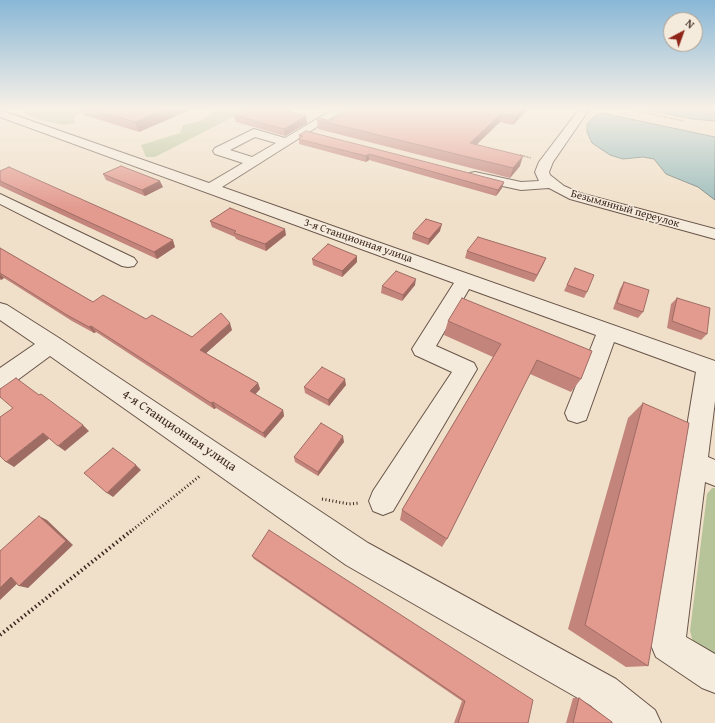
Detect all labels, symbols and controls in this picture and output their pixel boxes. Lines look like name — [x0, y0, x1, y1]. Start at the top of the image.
north arrow — [663, 12, 703, 52]
text: N — [682, 15, 698, 32]
street label: Безымянный переулок — [569, 187, 681, 231]
street label: 3-я Станционная улица — [302, 216, 414, 266]
street label: 4-я Станционная улица — [119, 387, 239, 475]

